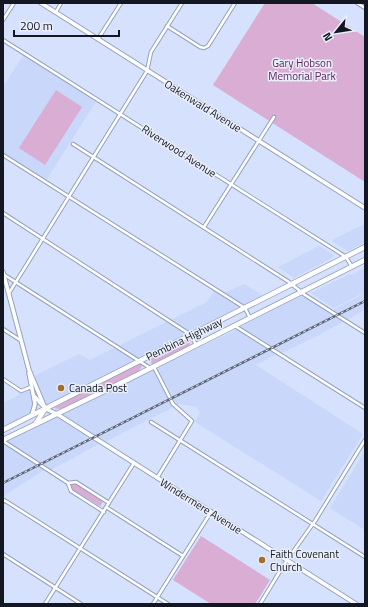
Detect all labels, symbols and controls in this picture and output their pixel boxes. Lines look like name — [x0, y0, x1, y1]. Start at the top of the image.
scale bar — [14, 12, 119, 38]
north arrow — [316, 12, 356, 52]
text: 200 m — [20, 16, 53, 35]
text: N — [319, 30, 336, 44]
park label: Gary Hobson Memorial Park — [268, 55, 336, 84]
street label: Oakenwald Avenue — [161, 76, 245, 136]
street label: Riverwood Avenue — [138, 121, 220, 181]
street label: Pembina Highway — [143, 313, 226, 365]
place label: Canada Post — [69, 380, 127, 396]
marker: Canada Post — [56, 383, 66, 393]
street label: Windermere Avenue — [157, 474, 246, 538]
place label: Faith Covenant Church — [270, 546, 339, 575]
marker: Faith Covenant Church — [257, 555, 267, 565]

